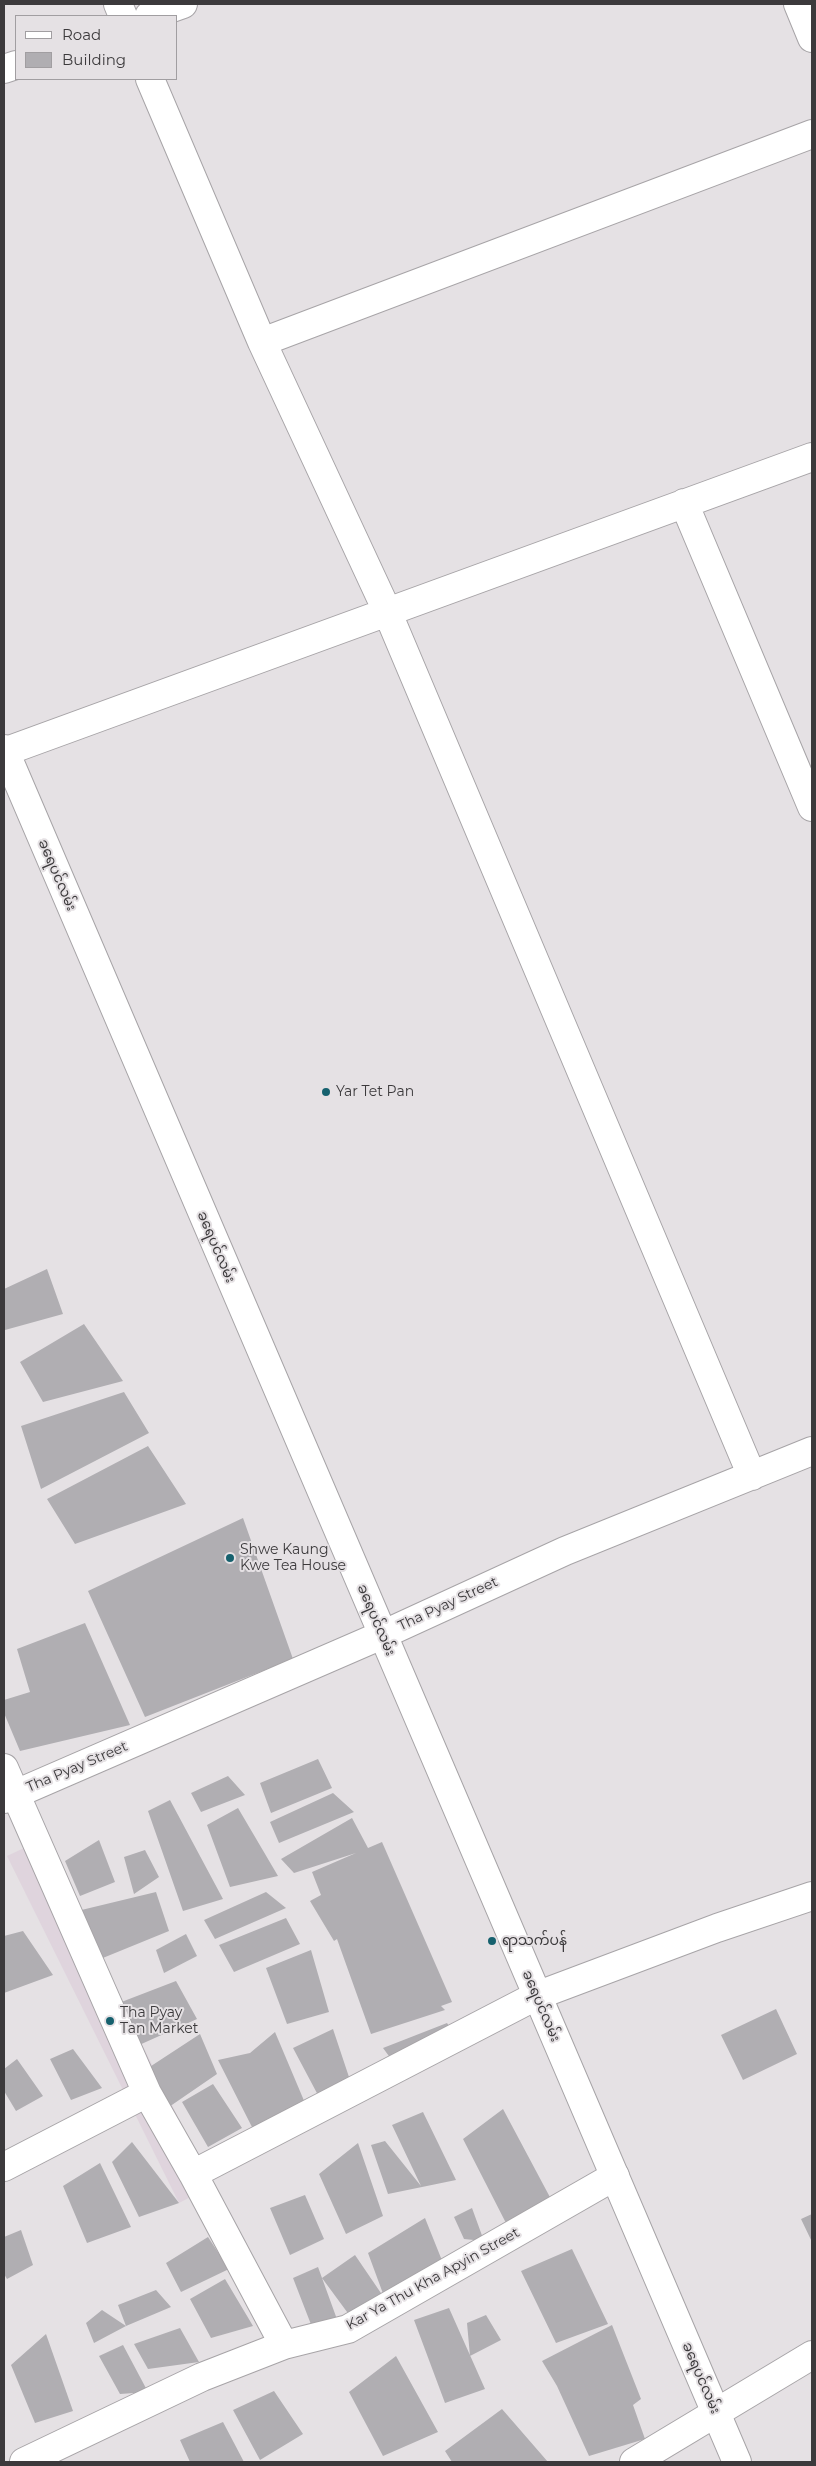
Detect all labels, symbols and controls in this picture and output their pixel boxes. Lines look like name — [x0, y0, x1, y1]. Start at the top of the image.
legend — [15, 15, 178, 80]
text: Road — [62, 25, 101, 44]
text: Building — [62, 50, 126, 69]
street label: ခရေပင်လမ်း — [34, 837, 80, 913]
place label: Yar Tet Pan — [336, 1084, 414, 1100]
marker: Yar Tet Pan — [320, 1086, 332, 1098]
street label: ခရေပင်လမ်း — [193, 1209, 239, 1285]
place label: Shwe Kaung Kwe Tea House — [240, 1542, 346, 1574]
marker: Shwe Kaung Kwe Tea House — [224, 1552, 236, 1564]
street label: Tha Pyay Street — [395, 1573, 501, 1635]
street label: ခရေပင်လမ်း — [353, 1582, 399, 1658]
street label: Tha Pyay Street — [24, 1738, 130, 1796]
place label: ရာသက်ပန် — [502, 1933, 567, 1949]
marker: ရာသက်ပန် — [486, 1935, 498, 1947]
street label: ခရေပင်လမ်း — [518, 1968, 564, 2044]
place label: Tha Pyay Tan Market — [120, 2005, 198, 2038]
marker: Tha Pyay Tan Market — [104, 2015, 116, 2027]
street label: Kar Ya Thu Kha Apyin Street — [344, 2224, 522, 2334]
street label: ခရေပင်လမ်း — [678, 2340, 724, 2416]

